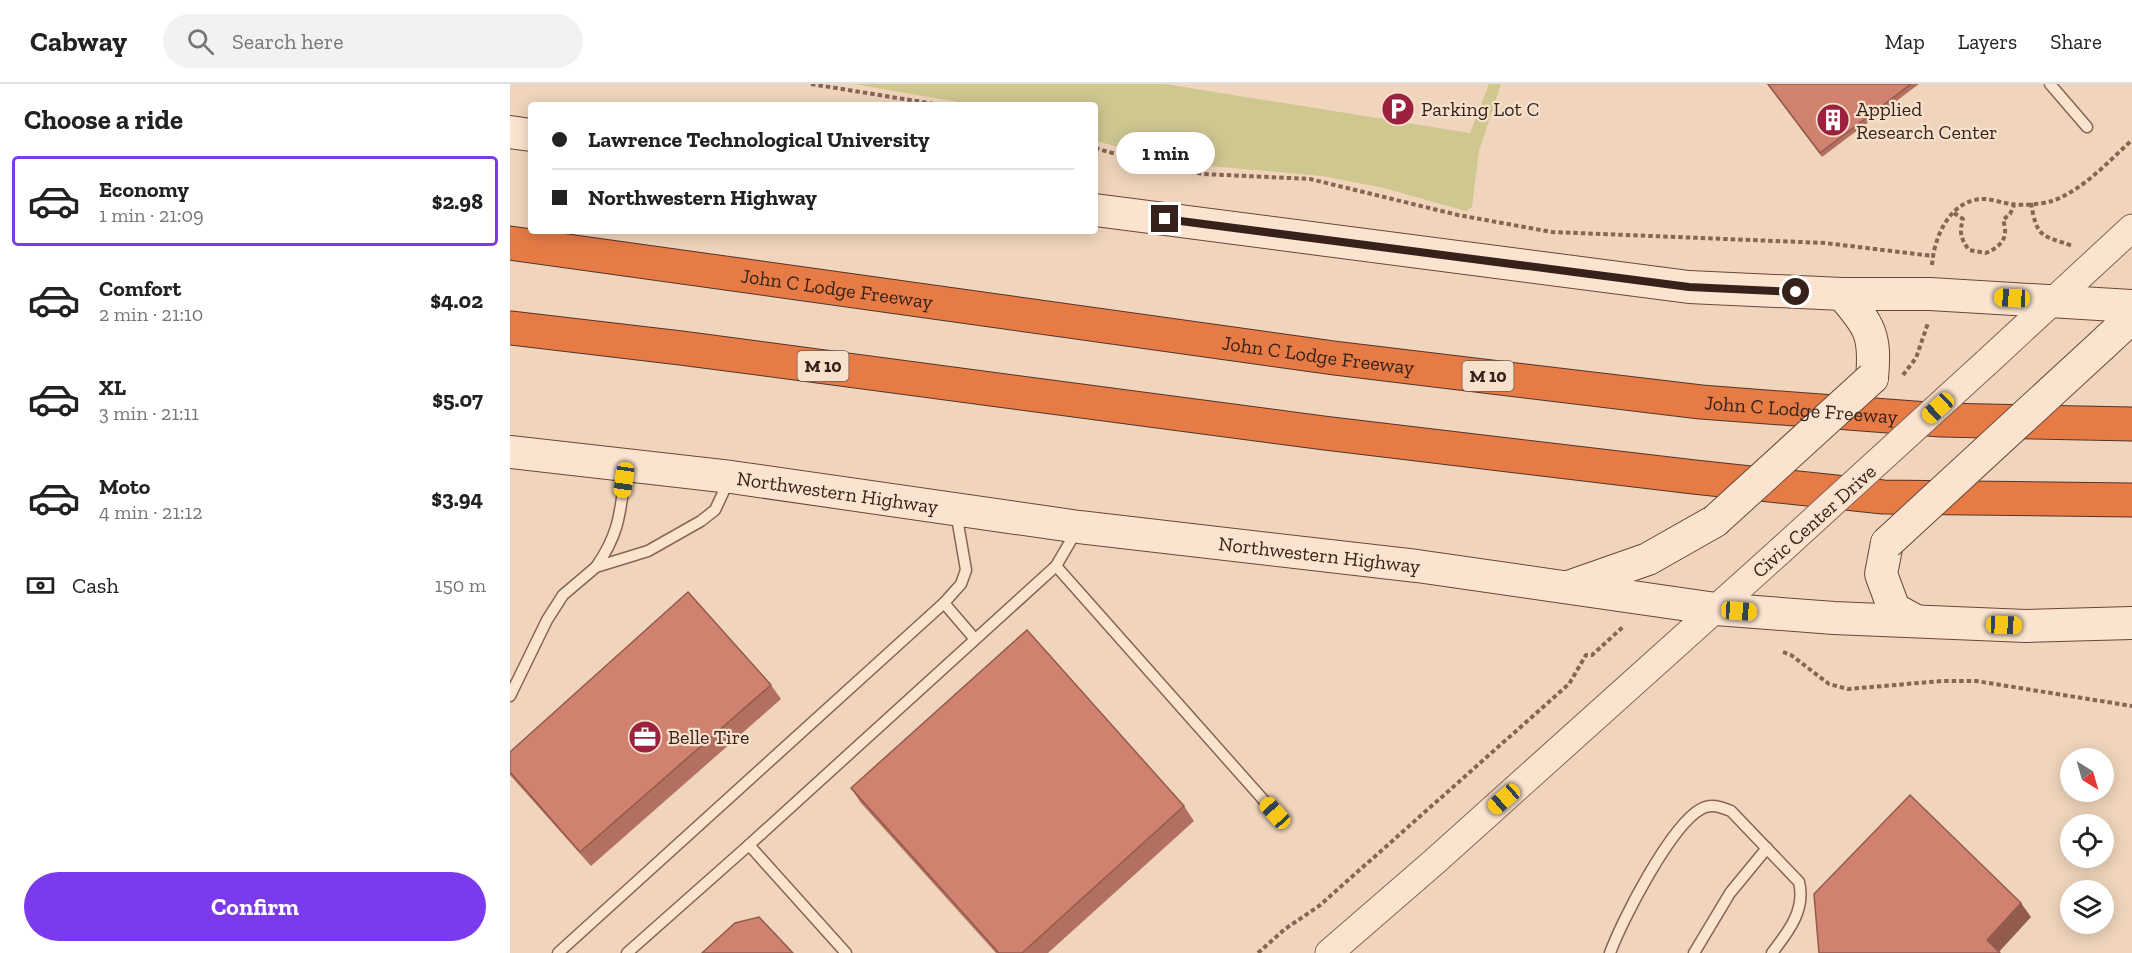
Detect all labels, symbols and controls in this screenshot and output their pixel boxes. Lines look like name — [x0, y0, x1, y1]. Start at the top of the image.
search box — [163, 14, 583, 68]
text: Cabway — [30, 25, 127, 58]
icon: search — [184, 25, 217, 58]
text: Search here — [232, 28, 344, 55]
text: Map — [1885, 29, 1925, 54]
text: Layers — [1958, 29, 2017, 54]
text: Share — [2050, 29, 2102, 54]
parking icon: Parking Lot C — [1380, 91, 1416, 127]
place label: Parking Lot C — [1421, 97, 1539, 121]
place label: Applied Research Center — [1856, 97, 1998, 144]
building icon: Applied Research Center — [1815, 102, 1851, 138]
text: Choose a ride — [24, 104, 183, 136]
text: Lawrence Technological University — [588, 126, 930, 153]
callout: 1 min — [1116, 132, 1214, 174]
text: 1 min — [1142, 141, 1189, 165]
icon: car — [27, 174, 81, 228]
text: Economy — [99, 176, 189, 203]
text: Northwestern Highway — [588, 184, 817, 211]
text: $2.98 — [432, 188, 483, 215]
text: 1 min · 21:09 — [99, 203, 204, 227]
route end — [1151, 205, 1178, 232]
street label: John C Lodge Freeway — [739, 263, 935, 314]
icon: car — [27, 273, 81, 327]
text: Comfort — [99, 275, 181, 302]
route start — [1782, 278, 1809, 305]
text: $4.02 — [430, 287, 483, 314]
car — [1994, 288, 2030, 308]
text: 2 min · 21:10 — [99, 302, 203, 326]
street label: John C Lodge Freeway — [1221, 331, 1416, 380]
road number: M 10 — [798, 351, 848, 381]
road number: M 10 — [1462, 361, 1514, 391]
icon: car — [27, 372, 81, 426]
text: XL — [99, 374, 126, 401]
text: $5.07 — [432, 386, 483, 413]
car — [1919, 389, 1957, 427]
street label: John C Lodge Freeway — [1704, 390, 1899, 429]
text: 3 min · 21:11 — [99, 401, 199, 425]
street label: Civic Center Drive — [1747, 459, 1881, 583]
car — [613, 461, 635, 499]
street label: Northwestern Highway — [735, 466, 940, 519]
icon: car — [27, 471, 81, 525]
text: Moto — [99, 473, 150, 500]
text: $3.94 — [431, 485, 483, 512]
text: 4 min · 21:12 — [99, 500, 203, 524]
street label: Northwestern Highway — [1217, 531, 1422, 578]
icon: cash — [24, 569, 57, 602]
text: Cash — [72, 572, 119, 599]
text: 150 m — [435, 573, 486, 597]
car — [1720, 601, 1758, 621]
car — [1986, 615, 2022, 635]
office icon: Belle Tire — [627, 719, 663, 755]
place label: Belle Tire — [668, 725, 750, 749]
north arrow — [2060, 748, 2114, 802]
map controls — [2060, 748, 2114, 934]
car — [1485, 780, 1523, 818]
car — [1256, 794, 1294, 832]
button: locate — [2060, 814, 2114, 868]
button: Confirm — [24, 872, 486, 941]
button: layers — [2060, 880, 2114, 934]

